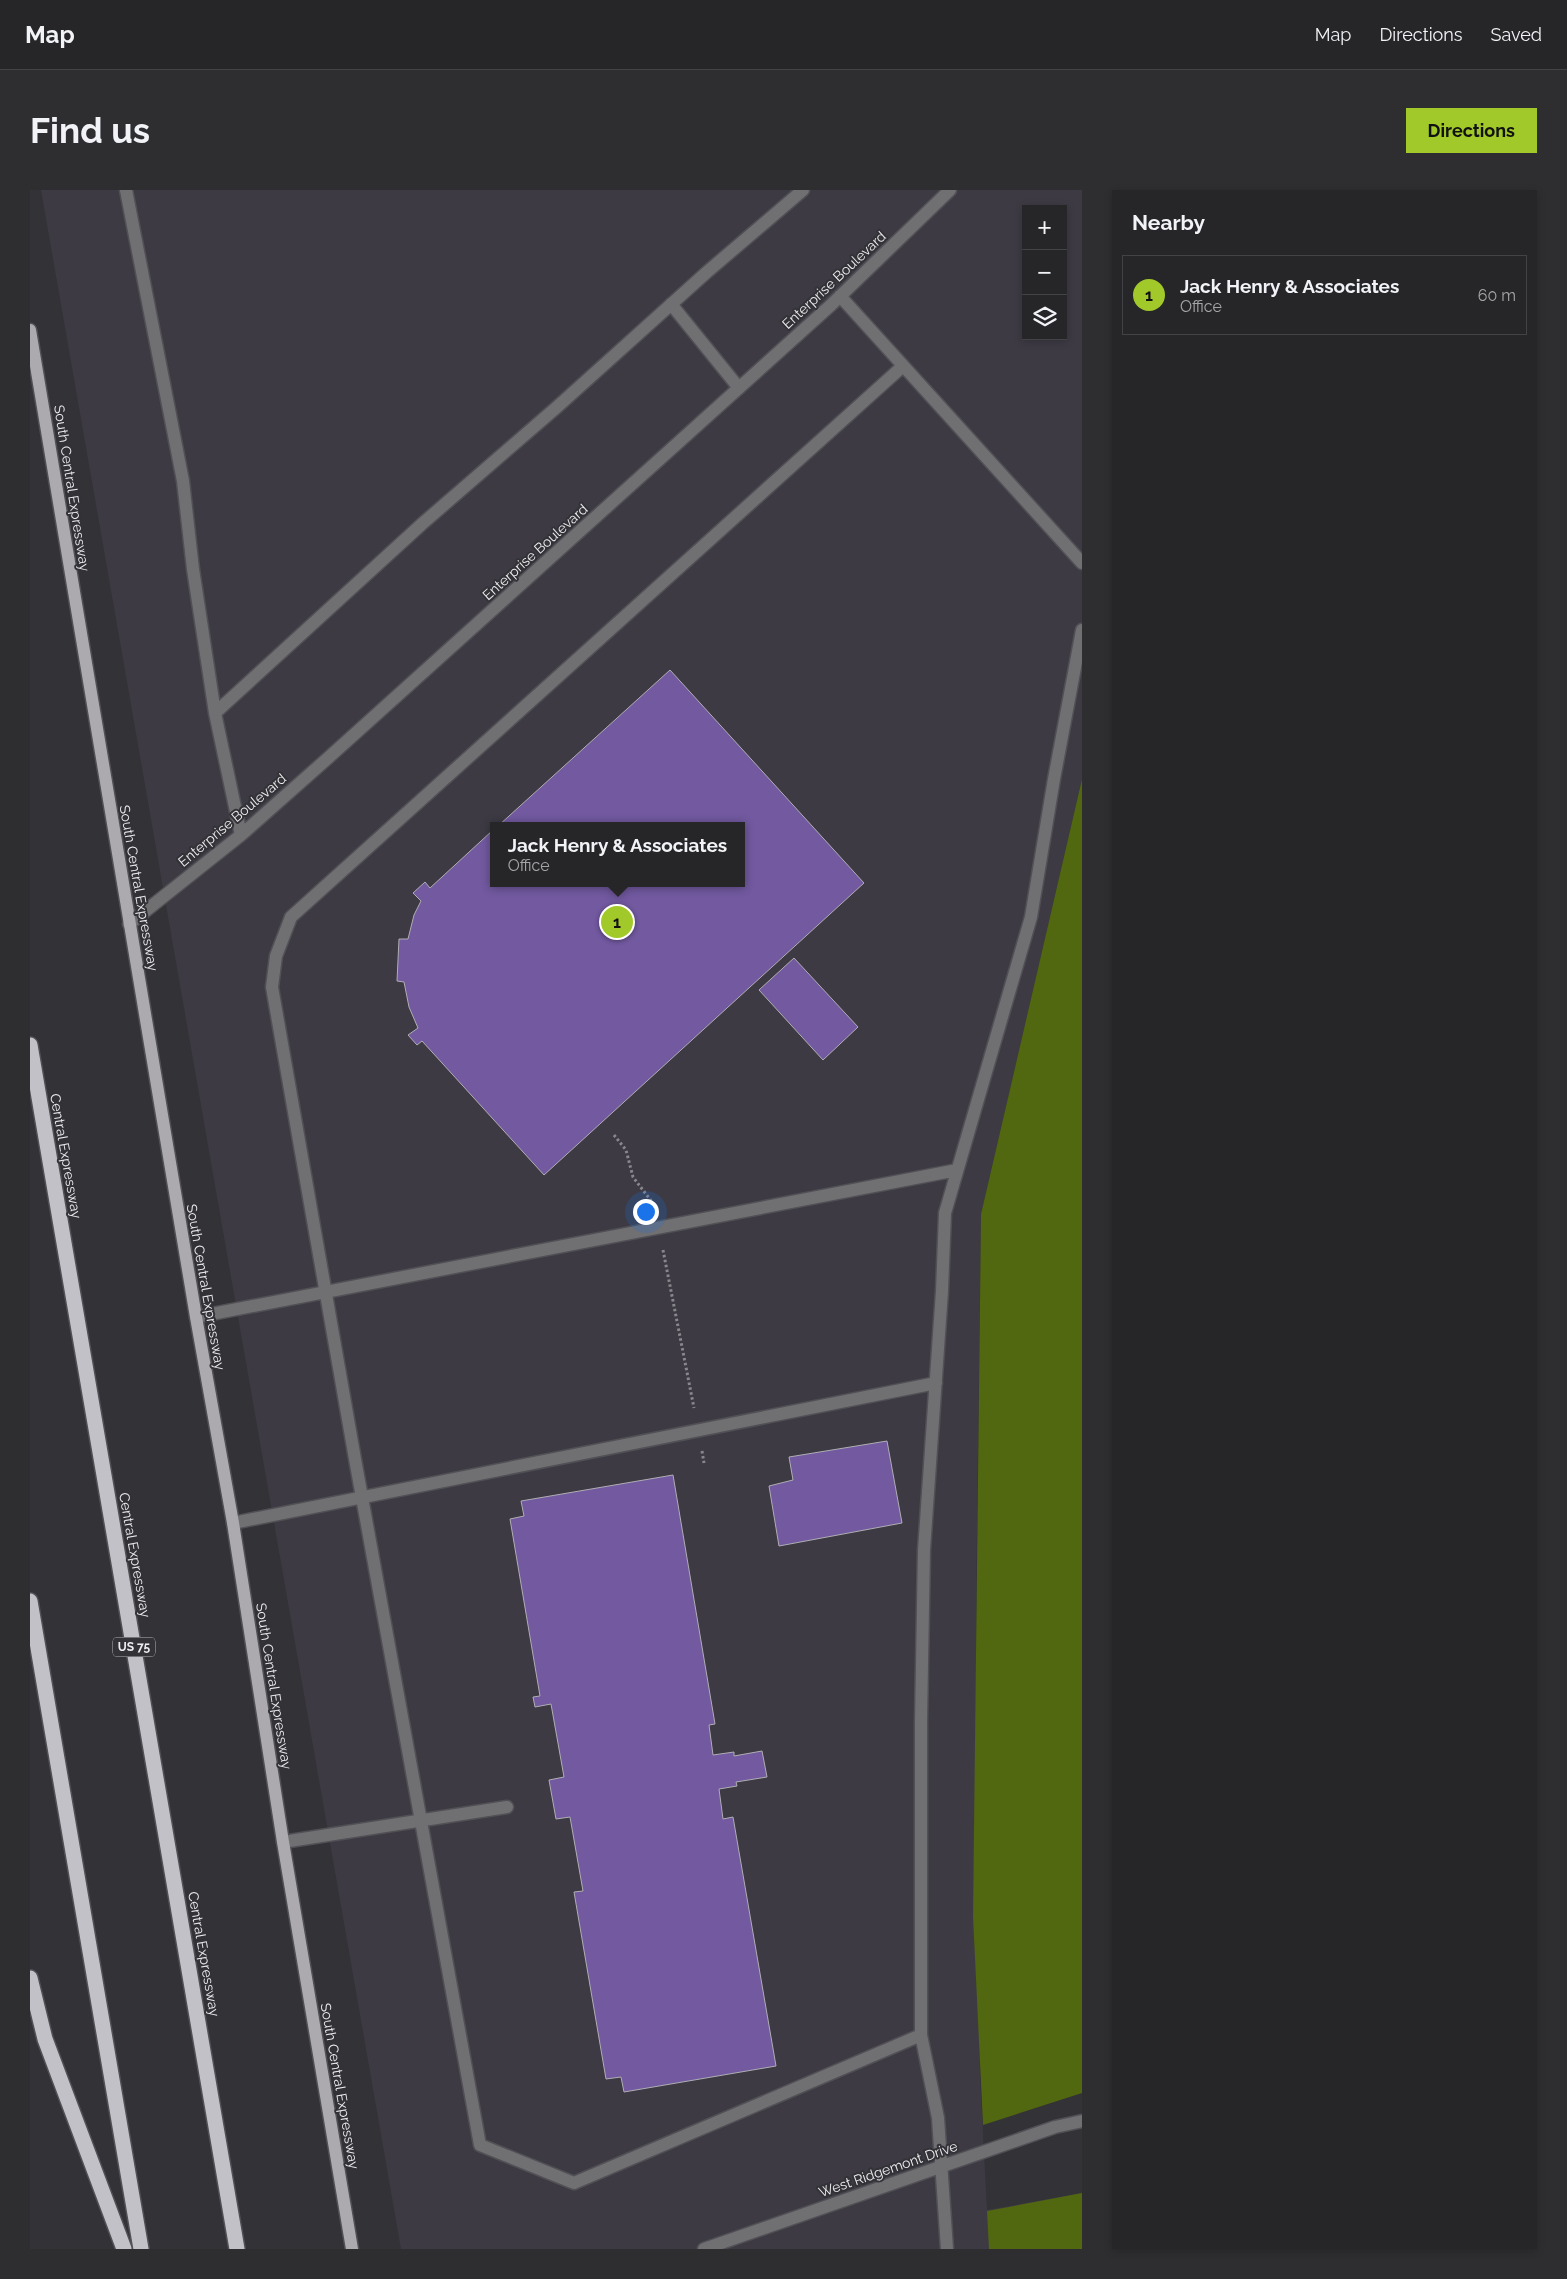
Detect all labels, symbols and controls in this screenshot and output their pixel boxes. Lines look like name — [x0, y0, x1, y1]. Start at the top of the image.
text: Map — [25, 20, 75, 49]
text: Map — [1315, 24, 1351, 45]
text: Directions — [1379, 24, 1463, 45]
text: Saved — [1491, 24, 1542, 45]
button: Directions — [1406, 108, 1537, 153]
text: Find us — [30, 110, 150, 151]
map controls — [1022, 205, 1067, 340]
button: + — [1022, 205, 1067, 250]
text: Nearby — [1132, 210, 1205, 235]
street label: Enterprise Boulevard — [779, 228, 889, 332]
button: − — [1022, 250, 1067, 295]
text: Jack Henry & Associates — [1180, 275, 1399, 297]
text: 1 — [1145, 286, 1153, 305]
text: 60 m — [1478, 286, 1516, 305]
button: layers — [1022, 295, 1067, 340]
text: Office — [1180, 297, 1222, 316]
street label: South Central Expressway — [51, 404, 93, 573]
street label: Enterprise Boulevard — [479, 501, 591, 603]
street label: Enterprise Boulevard — [175, 770, 289, 870]
street label: South Central Expressway — [117, 804, 162, 973]
popup — [490, 822, 745, 887]
text: Jack Henry & Associates — [508, 834, 727, 856]
text: Office — [508, 856, 550, 875]
pin: 1 — [601, 903, 633, 941]
street label: Central Expressway — [47, 1092, 85, 1220]
your location — [633, 1199, 659, 1225]
street label: South Central Expressway — [184, 1203, 229, 1372]
street label: Central Expressway — [116, 1491, 154, 1619]
street label: South Central Expressway — [253, 1602, 295, 1771]
road number: US 75 — [113, 1638, 155, 1656]
street label: Central Expressway — [185, 1890, 223, 2018]
street label: South Central Expressway — [318, 2002, 363, 2171]
street label: West Ridgemont Drive — [817, 2138, 959, 2200]

